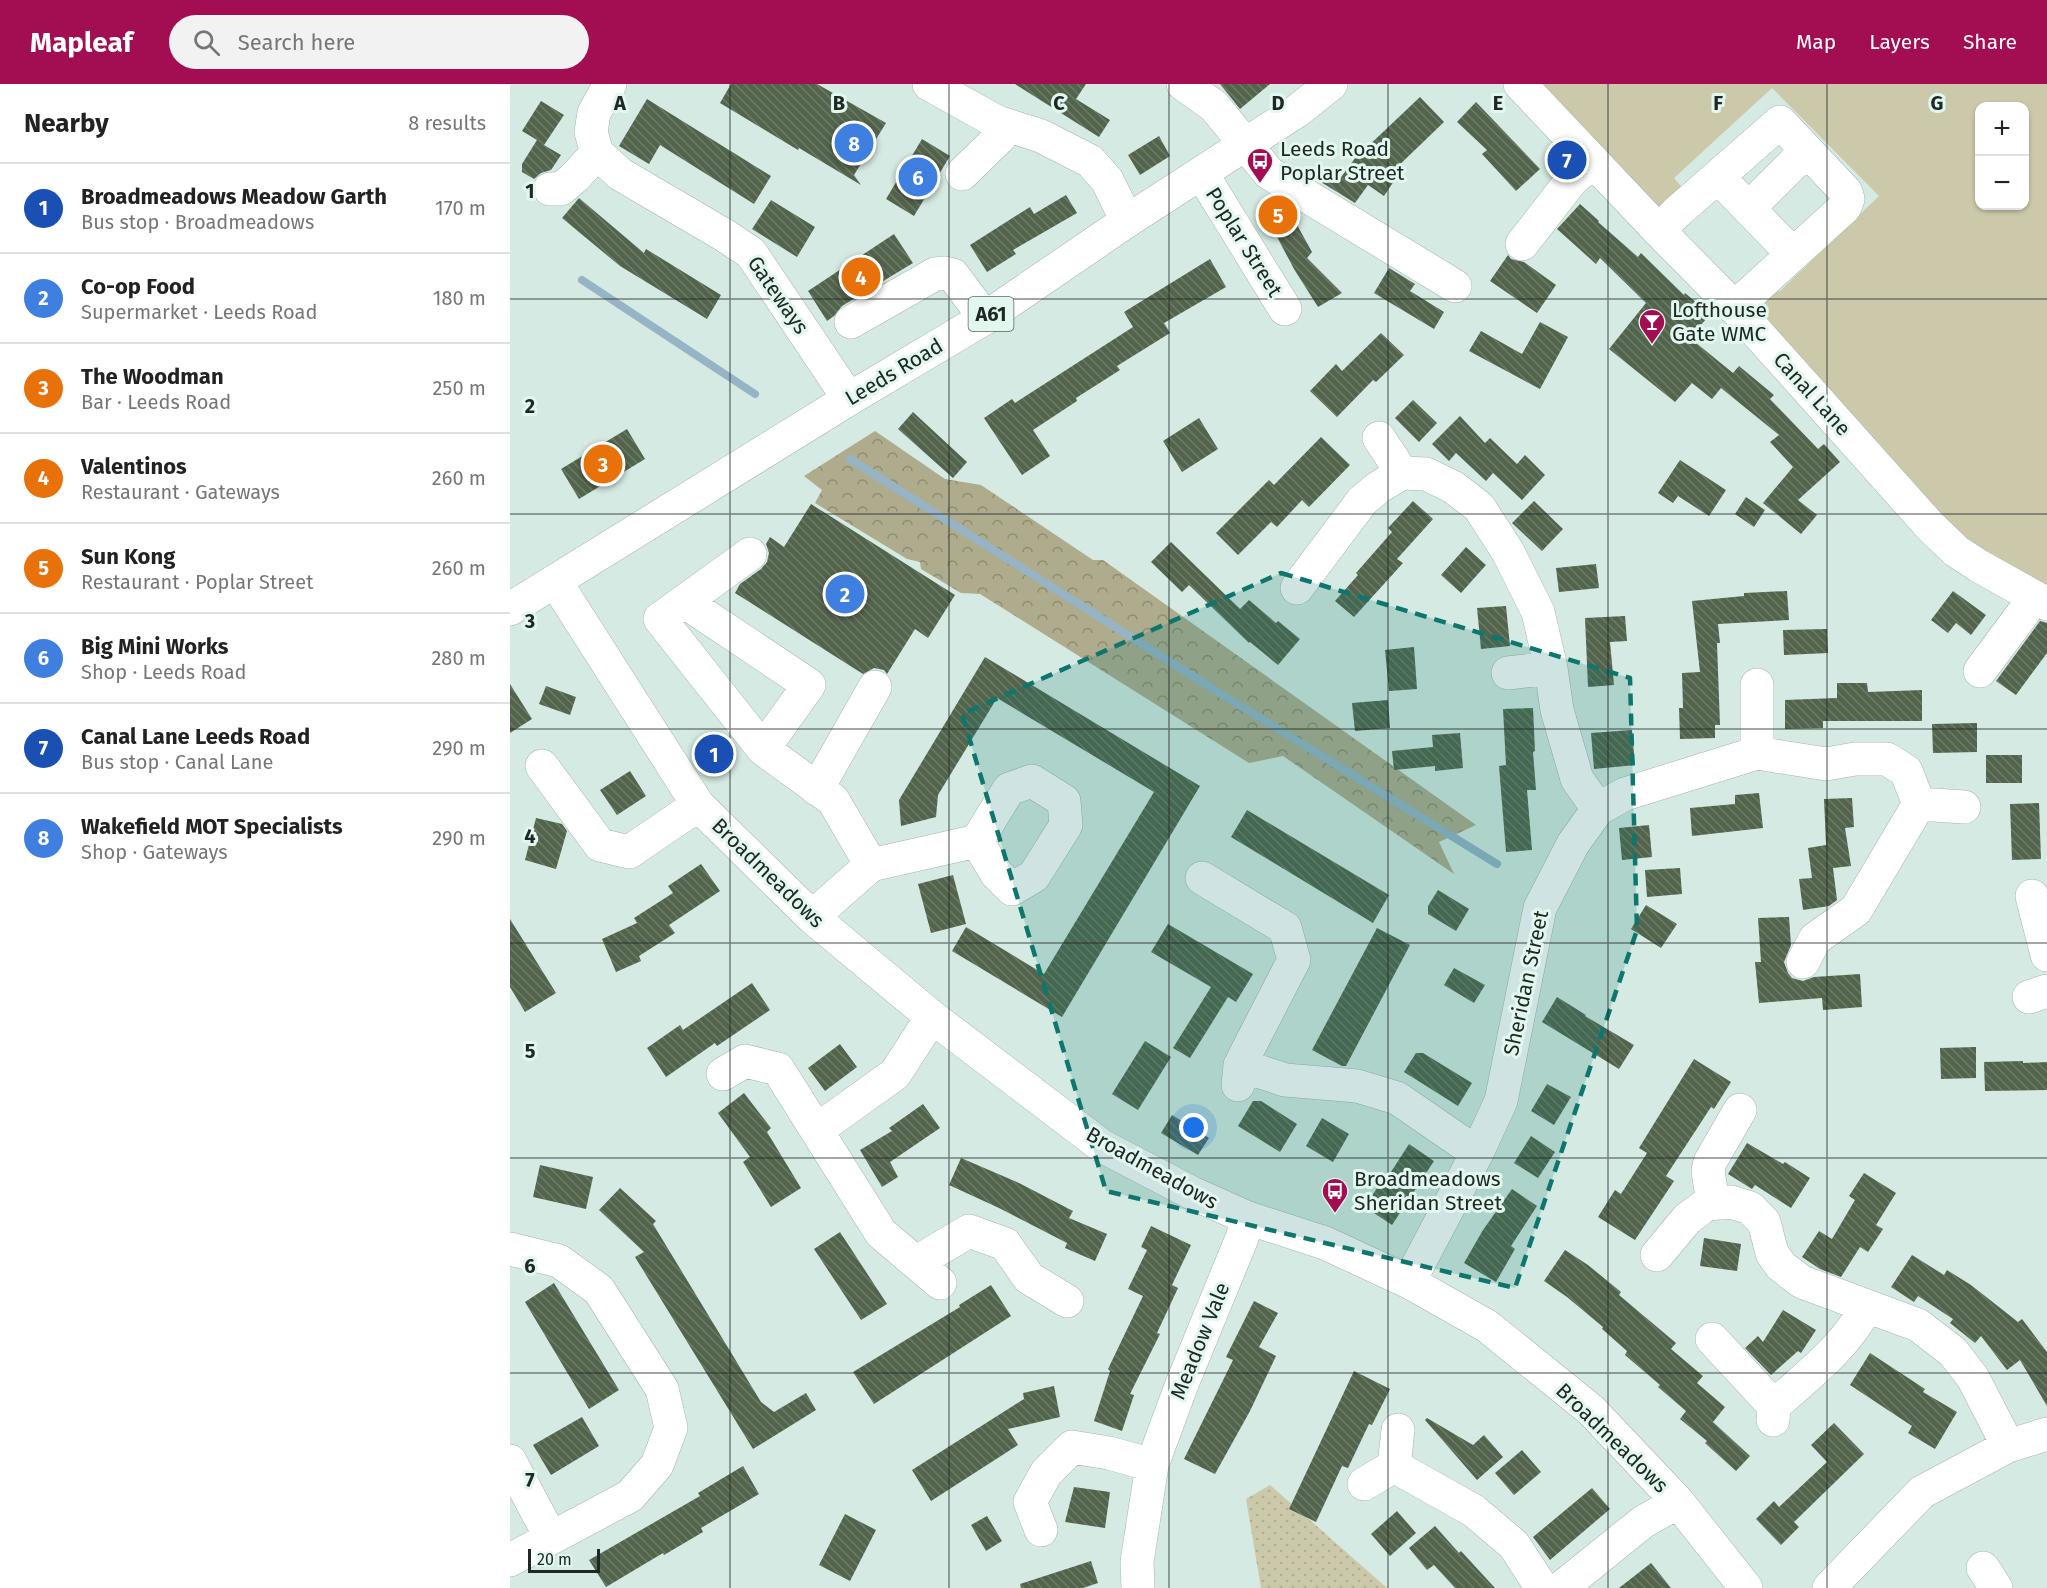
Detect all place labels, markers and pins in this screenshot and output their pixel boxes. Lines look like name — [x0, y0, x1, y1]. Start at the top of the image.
pin: 8 — [834, 120, 874, 166]
place label: Leeds Road Poplar Street — [1280, 136, 1405, 186]
pin: 7 — [1548, 138, 1586, 182]
bus stop icon: Leeds Road Poplar Street — [1245, 146, 1275, 184]
pin: 6 — [898, 154, 938, 200]
pin: 5 — [1258, 192, 1298, 238]
pin: 4 — [842, 254, 880, 300]
place label: Lofthouse Gate WMC — [1672, 297, 1767, 347]
bar icon: Lofthouse Gate WMC — [1637, 307, 1667, 345]
pin: 3 — [584, 442, 622, 487]
pin: 2 — [826, 572, 864, 616]
pin: 1 — [694, 732, 734, 776]
place label: Broadmeadows Sheridan Street — [1354, 1166, 1502, 1216]
bus stop icon: Broadmeadows Sheridan Street — [1320, 1176, 1350, 1214]

